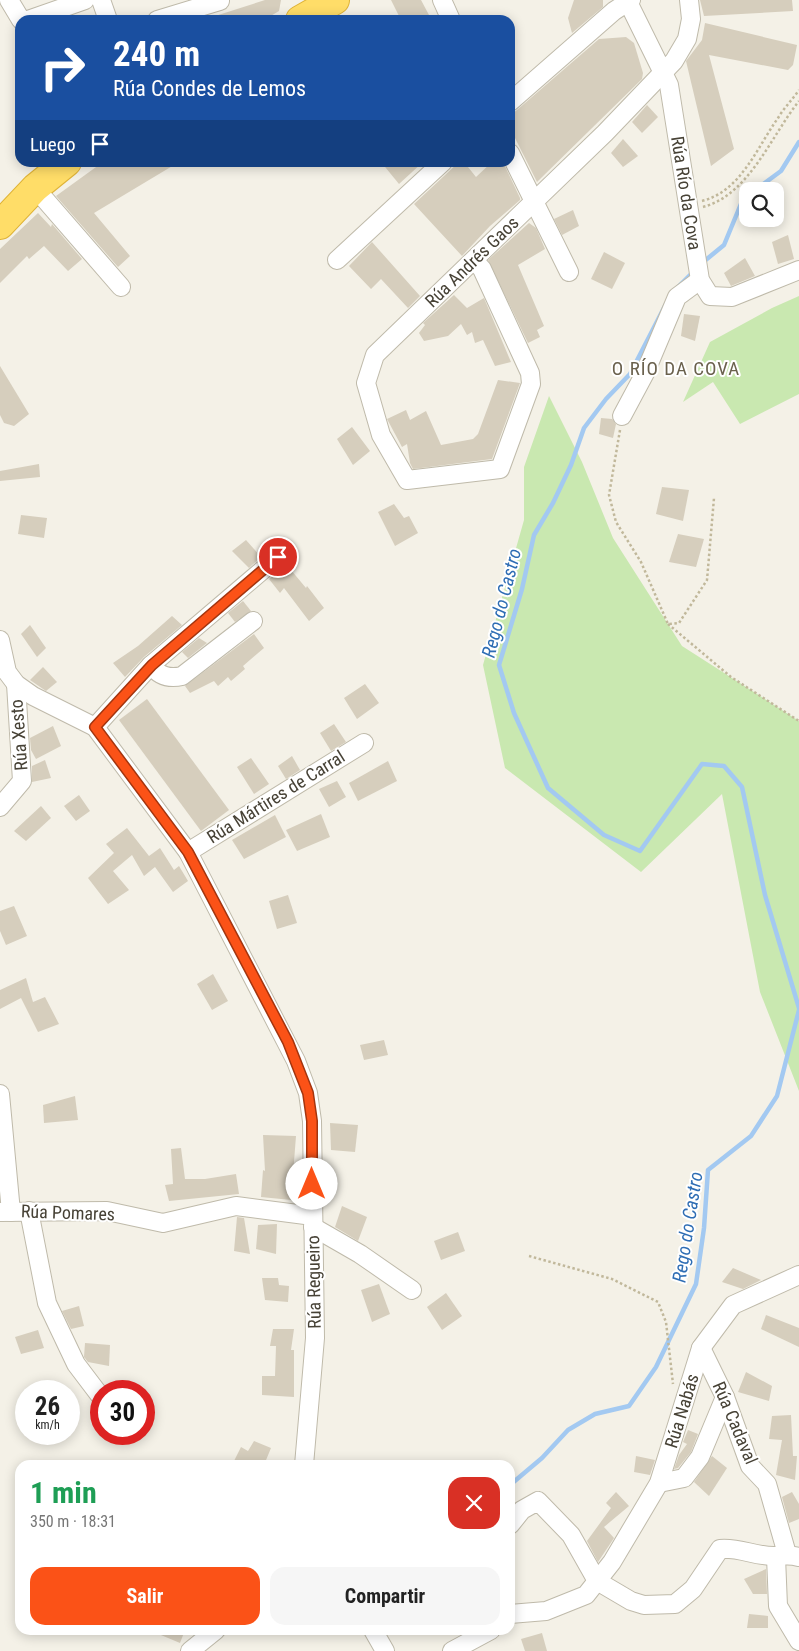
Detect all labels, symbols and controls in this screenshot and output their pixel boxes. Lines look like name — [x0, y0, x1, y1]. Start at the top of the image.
text: 240 m — [113, 34, 200, 75]
icon: right — [30, 35, 95, 100]
text: Rúa Condes de Lemos — [113, 76, 306, 101]
icon: arrive — [86, 130, 114, 158]
text: Luego — [30, 133, 76, 156]
street label: Rúa Río da Cova — [667, 135, 706, 251]
map controls — [739, 182, 784, 227]
button: search — [739, 182, 784, 227]
street label: Rúa Andrés Gaos — [421, 212, 523, 311]
district label: O RÍO DA COVA — [612, 357, 740, 380]
pin — [257, 536, 299, 578]
icon: arrive — [264, 543, 292, 571]
water label: Rego do Castro — [477, 546, 526, 660]
street label: Rúa Xesto — [6, 699, 31, 771]
street label: Rúa Mártires de Carral — [203, 746, 348, 847]
position arrow — [285, 1157, 337, 1209]
water label: Rego do Castro — [667, 1170, 708, 1284]
street label: Rúa Pomares — [21, 1200, 115, 1225]
street label: Rúa Regueiro — [302, 1235, 325, 1329]
street label: Rúa Nabás — [660, 1371, 703, 1451]
street label: Rúa Cadaval — [709, 1378, 762, 1467]
speed limit sign: 30 — [90, 1380, 155, 1445]
text: 26 — [35, 1392, 60, 1421]
text: km/h — [35, 1418, 60, 1432]
text: 1 min — [30, 1475, 97, 1510]
button: close — [448, 1477, 500, 1529]
text: 350 m · 18:31 — [30, 1512, 116, 1531]
button: Salir — [30, 1567, 260, 1625]
button: Compartir — [270, 1567, 500, 1625]

